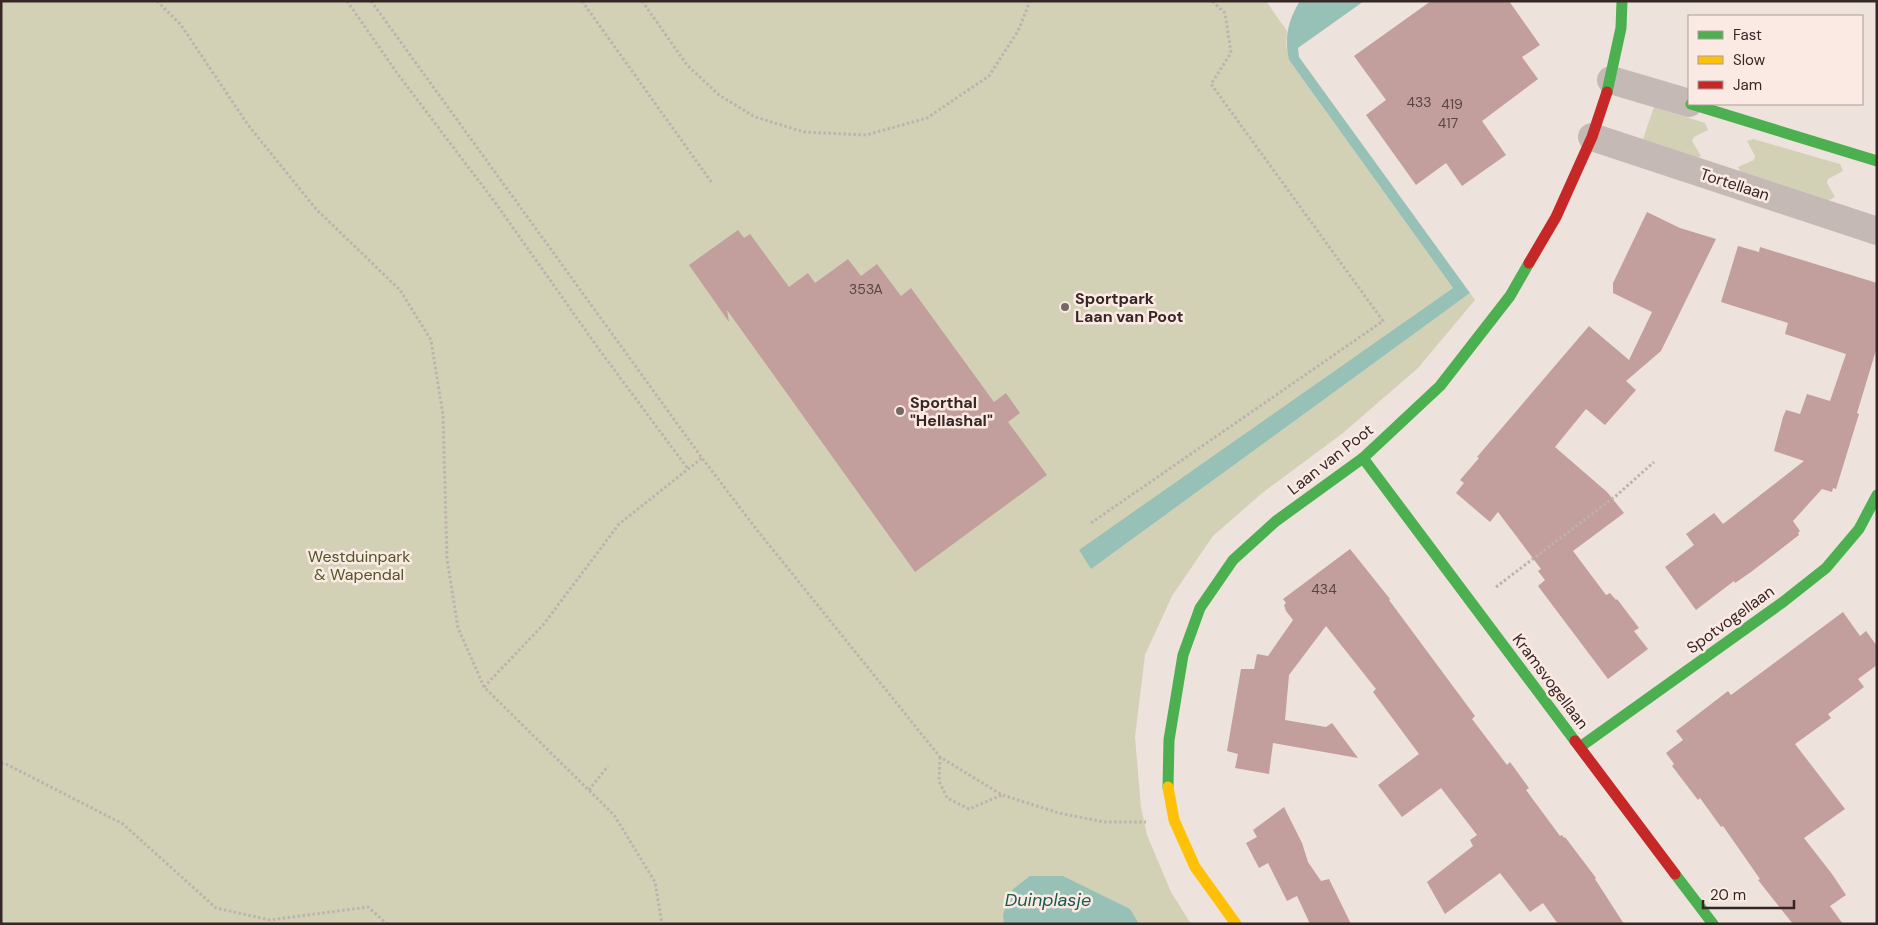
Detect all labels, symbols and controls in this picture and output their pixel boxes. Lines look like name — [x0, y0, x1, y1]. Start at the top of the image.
legend — [1688, 15, 1863, 105]
text: Fast — [1733, 25, 1762, 45]
text: Slow — [1733, 50, 1766, 70]
text: Jam — [1733, 75, 1762, 95]
house number: 433 — [1406, 93, 1432, 111]
house number: 419 — [1441, 95, 1463, 113]
house number: 417 — [1438, 114, 1458, 132]
street label: Tortellaan — [1697, 163, 1772, 206]
house number: 353A — [849, 280, 883, 298]
place label: Sportpark Laan van Poot — [1075, 288, 1184, 327]
marker: Sportpark Laan van Poot — [1059, 301, 1071, 313]
place label: Sporthal "Hellashal" — [910, 392, 993, 431]
marker: Sporthal "Hellashal" — [894, 405, 906, 417]
street label: Laan van Poot — [1283, 419, 1377, 499]
park label: Westduinpark & Wapendal — [308, 546, 410, 585]
house number: 434 — [1311, 580, 1337, 598]
street label: Spotvogellaan — [1682, 581, 1778, 658]
street label: Kramsvogellaan — [1508, 629, 1593, 733]
scale bar — [1703, 878, 1794, 910]
text: 20 m — [1710, 885, 1746, 905]
water label: Duinplasje — [1005, 888, 1091, 912]

